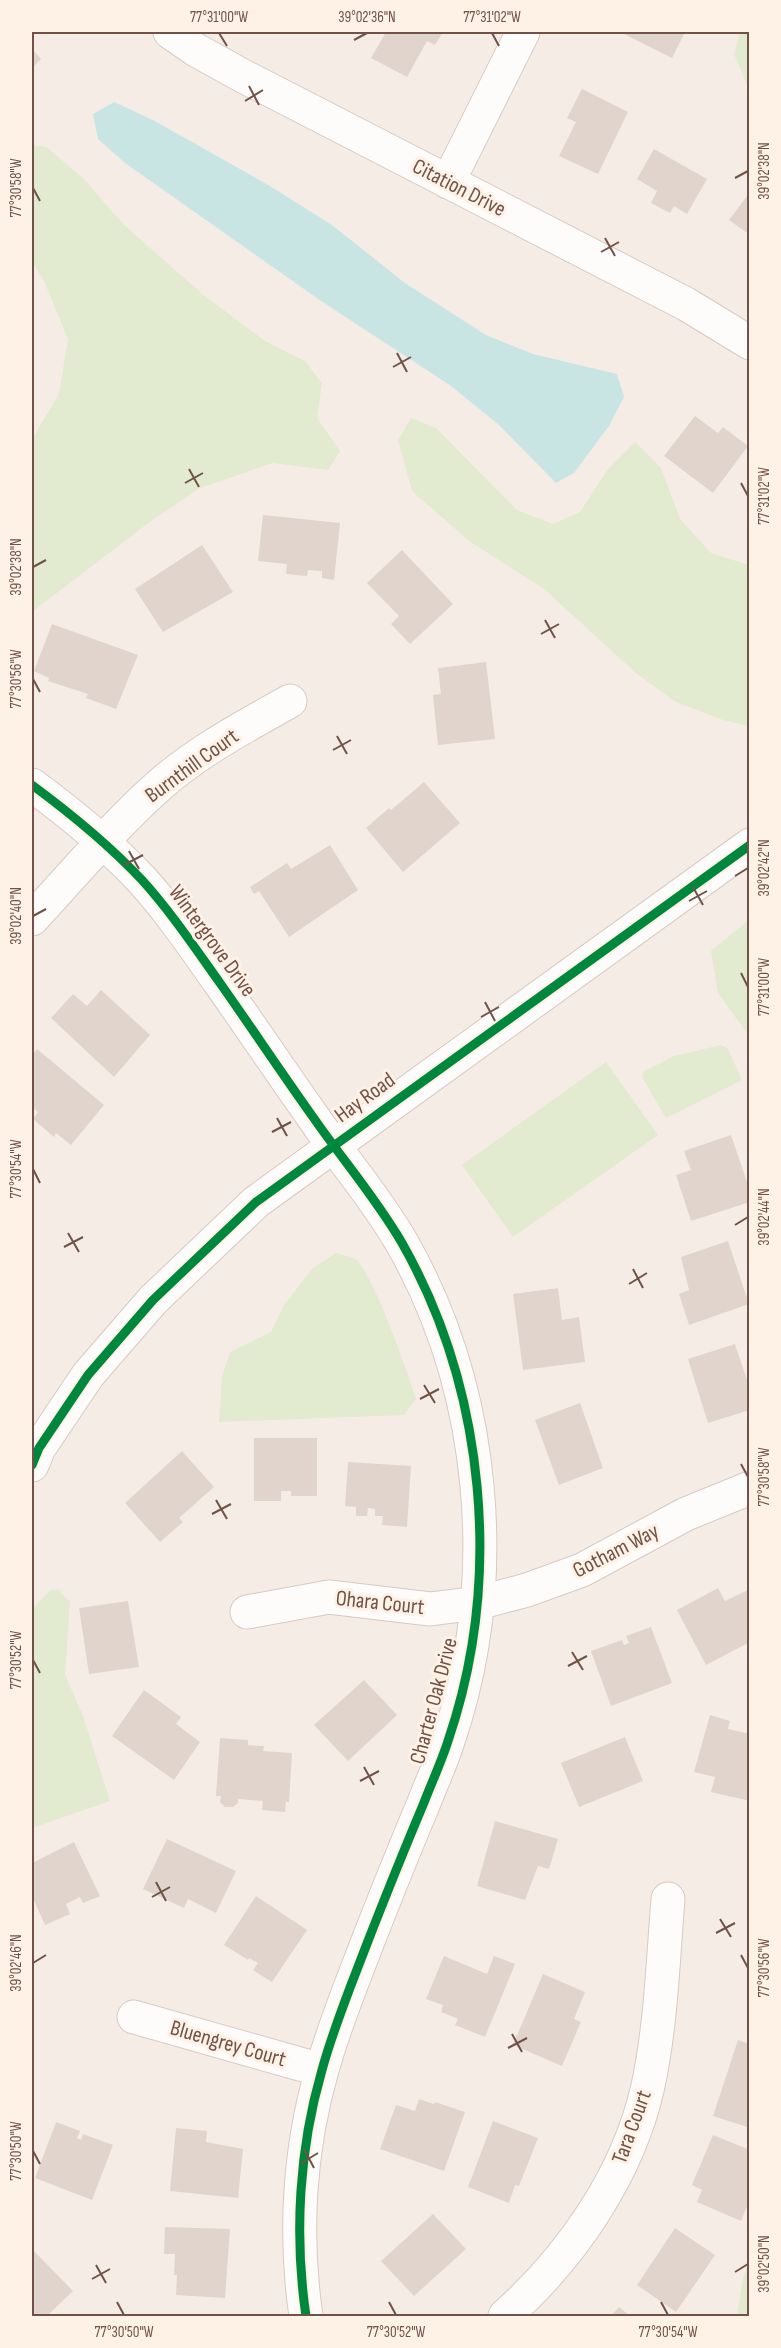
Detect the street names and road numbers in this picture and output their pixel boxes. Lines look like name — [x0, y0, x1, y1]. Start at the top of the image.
street label: Citation Drive — [408, 153, 510, 223]
street label: Burnthill Court — [140, 723, 244, 809]
street label: Wintergrove Drive — [162, 880, 262, 1002]
street label: Hay Road — [330, 1067, 400, 1129]
street label: Gotham Way — [568, 1518, 664, 1584]
street label: Ohara Court — [334, 1585, 426, 1621]
street label: Charter Oak Drive — [404, 1635, 464, 1767]
street label: Bluengrey Court — [167, 2015, 289, 2073]
street label: Tara Court — [606, 2086, 658, 2167]

